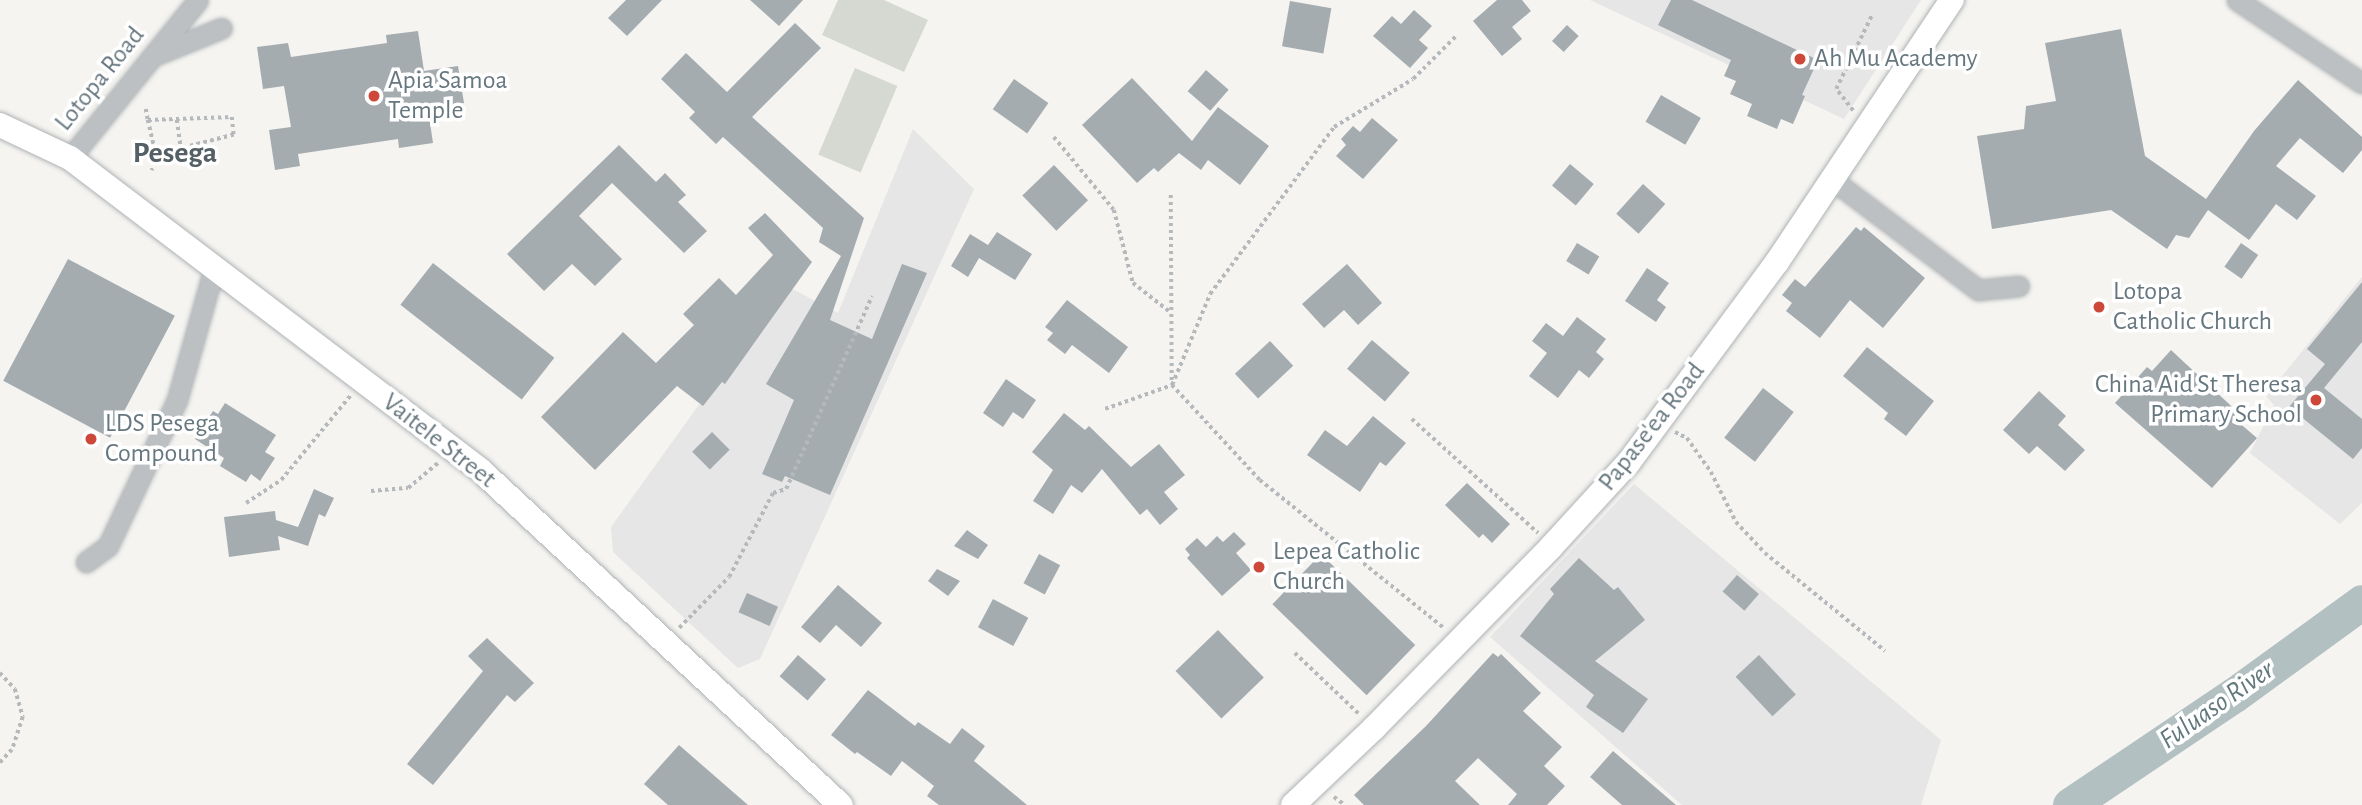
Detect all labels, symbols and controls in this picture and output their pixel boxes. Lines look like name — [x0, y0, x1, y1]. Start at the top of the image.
street label: Lotopa Road — [48, 21, 152, 137]
place label: Ah Mu Academy — [1814, 43, 1978, 75]
marker: Ah Mu Academy — [1792, 51, 1808, 67]
place label: Apia Samoa Temple — [388, 65, 507, 126]
marker: Apia Samoa Temple — [366, 88, 382, 104]
district label: Pesega — [133, 135, 217, 171]
place label: Lotopa Catholic Church — [2113, 276, 2272, 338]
marker: Lotopa Catholic Church — [2091, 299, 2107, 315]
street label: Papase'ea Road — [1592, 357, 1712, 497]
place label: China Aid St Theresa Primary School — [2095, 369, 2302, 430]
street label: Vaitele Street — [376, 387, 502, 495]
marker: China Aid St Theresa Primary School — [2308, 392, 2324, 408]
place label: LDS Pesega Compound — [105, 408, 219, 470]
marker: LDS Pesega Compound — [83, 431, 99, 447]
place label: Lepea Catholic Church — [1273, 536, 1420, 598]
marker: Lepea Catholic Church — [1251, 559, 1267, 575]
water label: Fuluaso River — [2153, 653, 2281, 757]

